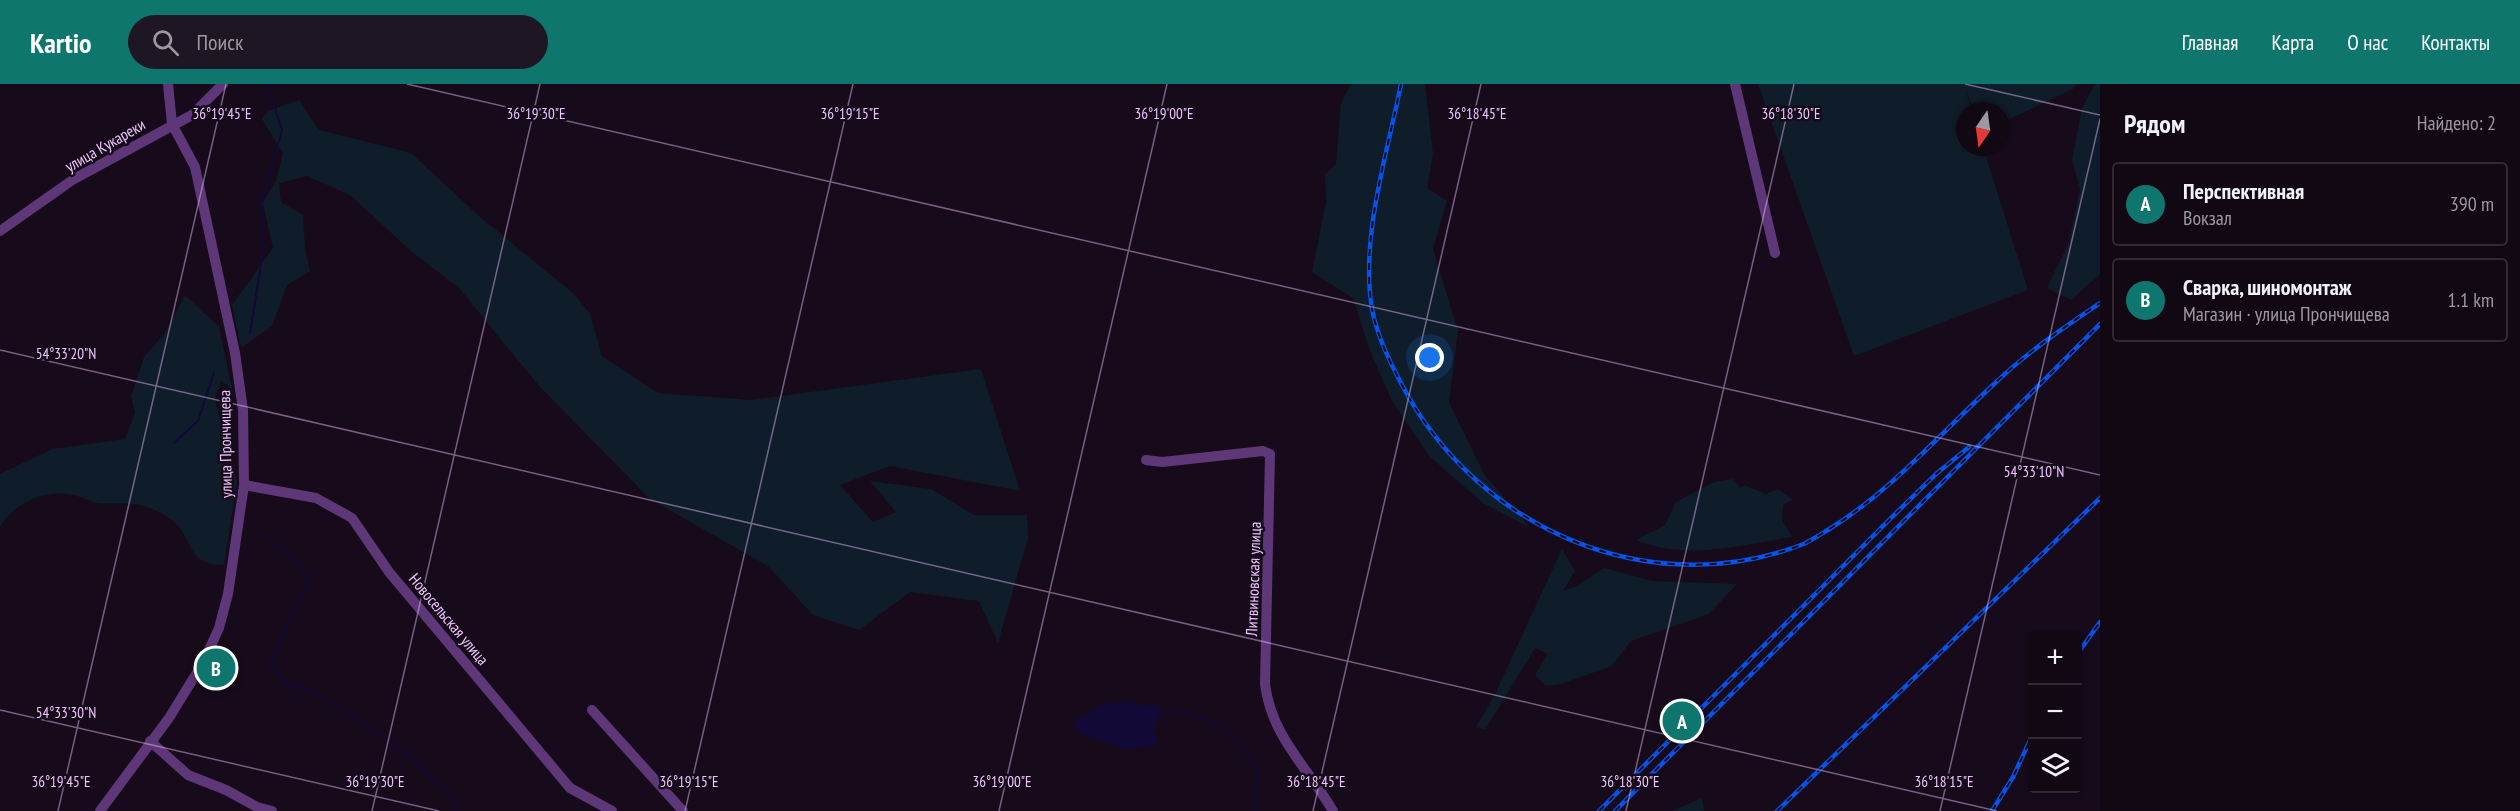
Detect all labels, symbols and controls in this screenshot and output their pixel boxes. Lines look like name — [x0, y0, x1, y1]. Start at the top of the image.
search box — [128, 15, 548, 69]
text: Kartio — [30, 24, 92, 61]
icon: search — [149, 26, 182, 59]
text: Поиск — [197, 28, 244, 56]
text: Главная — [2182, 29, 2238, 56]
text: Карта — [2271, 29, 2314, 56]
text: О нас — [2347, 29, 2388, 56]
text: Контакты — [2421, 29, 2490, 56]
north arrow — [1956, 102, 2010, 156]
text: 36°19'45"E — [192, 104, 252, 123]
text: 36°19'30"E — [506, 104, 566, 123]
text: 36°19'15"E — [820, 104, 880, 123]
text: 36°19'00"E — [1134, 104, 1194, 123]
text: 36°18'45"E — [1447, 104, 1507, 123]
text: 36°18'30"E — [1761, 104, 1821, 123]
text: Рядом — [2124, 107, 2185, 140]
text: Найдено: 2 — [2417, 110, 2496, 136]
street label: улица Кукареки — [61, 114, 149, 176]
text: Перспективная — [2183, 177, 2304, 205]
text: A — [2140, 191, 2151, 217]
text: 390 m — [2450, 191, 2494, 217]
text: Вокзал — [2183, 205, 2232, 231]
text: Сварка, шиномонтаж — [2183, 273, 2352, 301]
text: B — [2141, 287, 2150, 313]
text: 1.1 km — [2447, 287, 2494, 313]
text: Магазин · улица Прончищева — [2183, 301, 2390, 327]
your location — [1415, 343, 1444, 372]
text: 54°33'20"N — [36, 344, 96, 363]
street label: улица Прончищева — [214, 390, 236, 498]
text: 54°33'10"N — [2004, 462, 2064, 481]
street label: Литвиновская улица — [1241, 521, 1265, 638]
street label: Новосельская улица — [405, 569, 493, 669]
map controls — [2028, 631, 2082, 793]
button: + — [2028, 631, 2082, 685]
pin: B — [196, 646, 236, 690]
button: − — [2028, 685, 2082, 739]
pin: A — [1662, 698, 1702, 744]
text: 54°33'30"N — [36, 703, 96, 722]
button: layers — [2028, 739, 2082, 793]
text: 36°19'45"E — [31, 772, 91, 791]
text: 36°19'30"E — [345, 772, 405, 791]
text: 36°19'15"E — [659, 772, 719, 791]
text: 36°19'00"E — [972, 772, 1032, 791]
text: 36°18'45"E — [1286, 772, 1346, 791]
text: 36°18'30"E — [1600, 772, 1660, 791]
text: 36°18'15"E — [1914, 772, 1974, 791]

